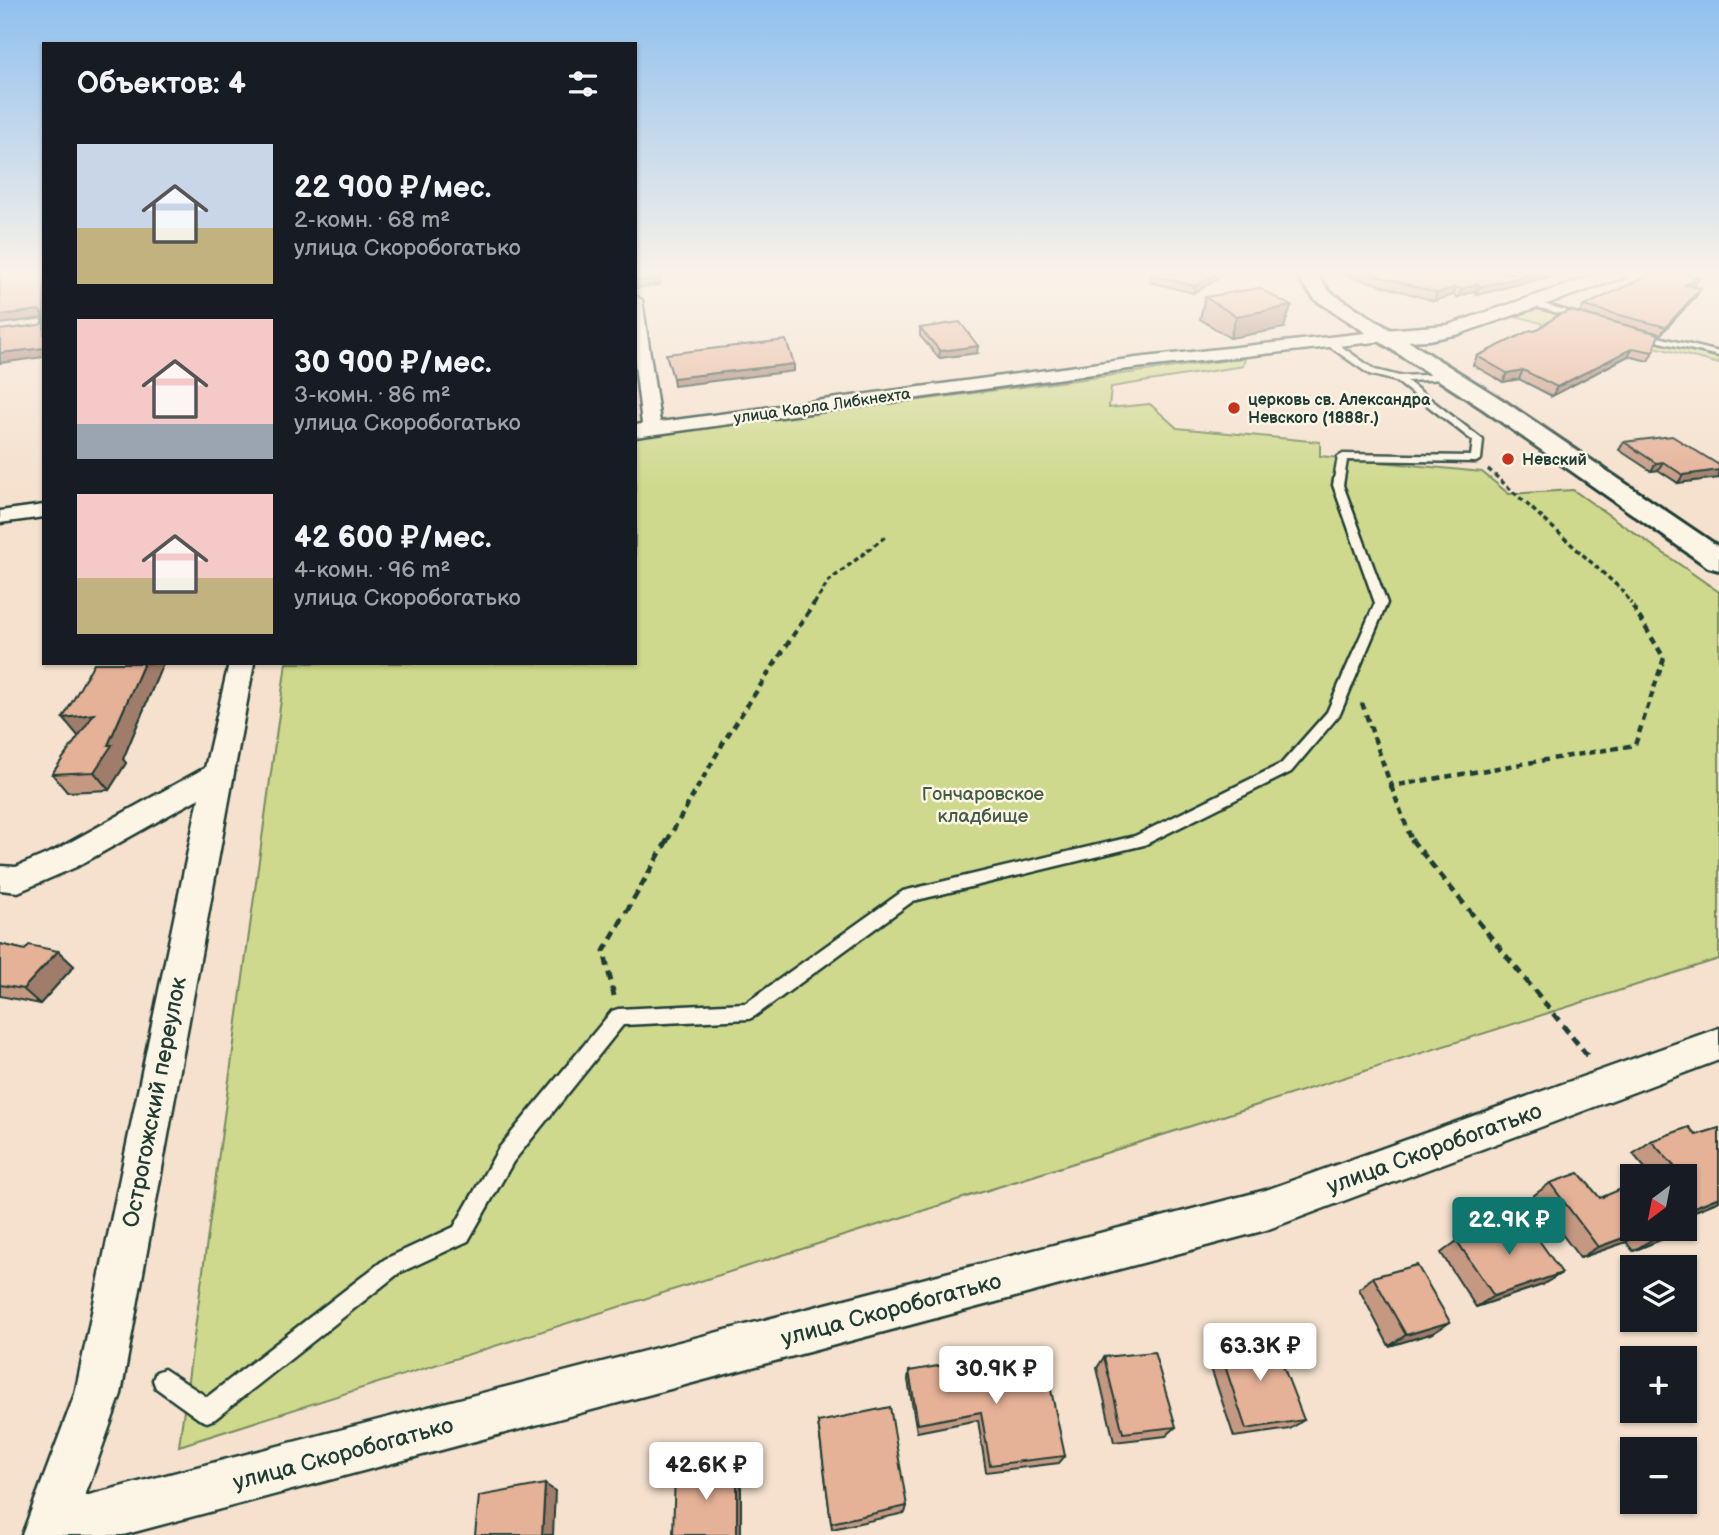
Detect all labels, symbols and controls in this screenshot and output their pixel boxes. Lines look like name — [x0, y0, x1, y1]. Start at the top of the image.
icon: filters — [564, 65, 602, 103]
text: Объектов: 4 — [77, 66, 246, 102]
text: 22 900 ₽/мес. — [294, 170, 491, 206]
icon: home — [133, 172, 217, 256]
text: 2-комн. · 68 m² — [294, 206, 450, 234]
text: улица Скоробогатько — [294, 234, 521, 262]
text: 30 900 ₽/мес. — [294, 345, 492, 381]
icon: home — [133, 347, 217, 431]
text: 3-комн. · 86 m² — [294, 381, 451, 409]
street label: улица Карла Либкнехта — [733, 385, 912, 428]
place label: церковь св. Александра Невского (1888г.) — [1248, 391, 1431, 428]
marker: церковь св. Александра Невского (1888г.) — [1226, 400, 1242, 416]
text: улица Скоробогатько — [294, 409, 521, 437]
marker: Невский — [1500, 451, 1516, 467]
place label: Невский — [1522, 451, 1587, 470]
text: 42 600 ₽/мес. — [294, 520, 492, 556]
icon: home — [133, 522, 217, 606]
text: 4-комн. · 96 m² — [294, 556, 450, 584]
text: улица Скоробогатько — [294, 584, 521, 612]
park label: Гончаровское кладбище — [922, 783, 1045, 828]
street label: Острогожский переулок — [117, 974, 193, 1230]
street label: улица Скоробогатько — [1323, 1097, 1546, 1201]
north arrow — [1620, 1164, 1698, 1241]
map controls — [1620, 1164, 1697, 1514]
pin: 22.9K ₽ — [1444, 1198, 1574, 1257]
text: 22.9K ₽ — [1468, 1206, 1550, 1234]
button: layers — [1620, 1255, 1697, 1332]
street label: улица Скоробогатько — [778, 1267, 1004, 1353]
pin: 63.3K ₽ — [1195, 1324, 1325, 1383]
text: 63.3K ₽ — [1219, 1332, 1301, 1360]
pin: 30.9K ₽ — [931, 1346, 1061, 1406]
button: + — [1620, 1346, 1697, 1423]
text: 30.9K ₽ — [955, 1355, 1037, 1383]
street label: улица Скоробогатько — [230, 1411, 456, 1497]
button: − — [1620, 1437, 1697, 1514]
pin: 42.6K ₽ — [641, 1442, 771, 1502]
text: 42.6K ₽ — [665, 1451, 747, 1479]

